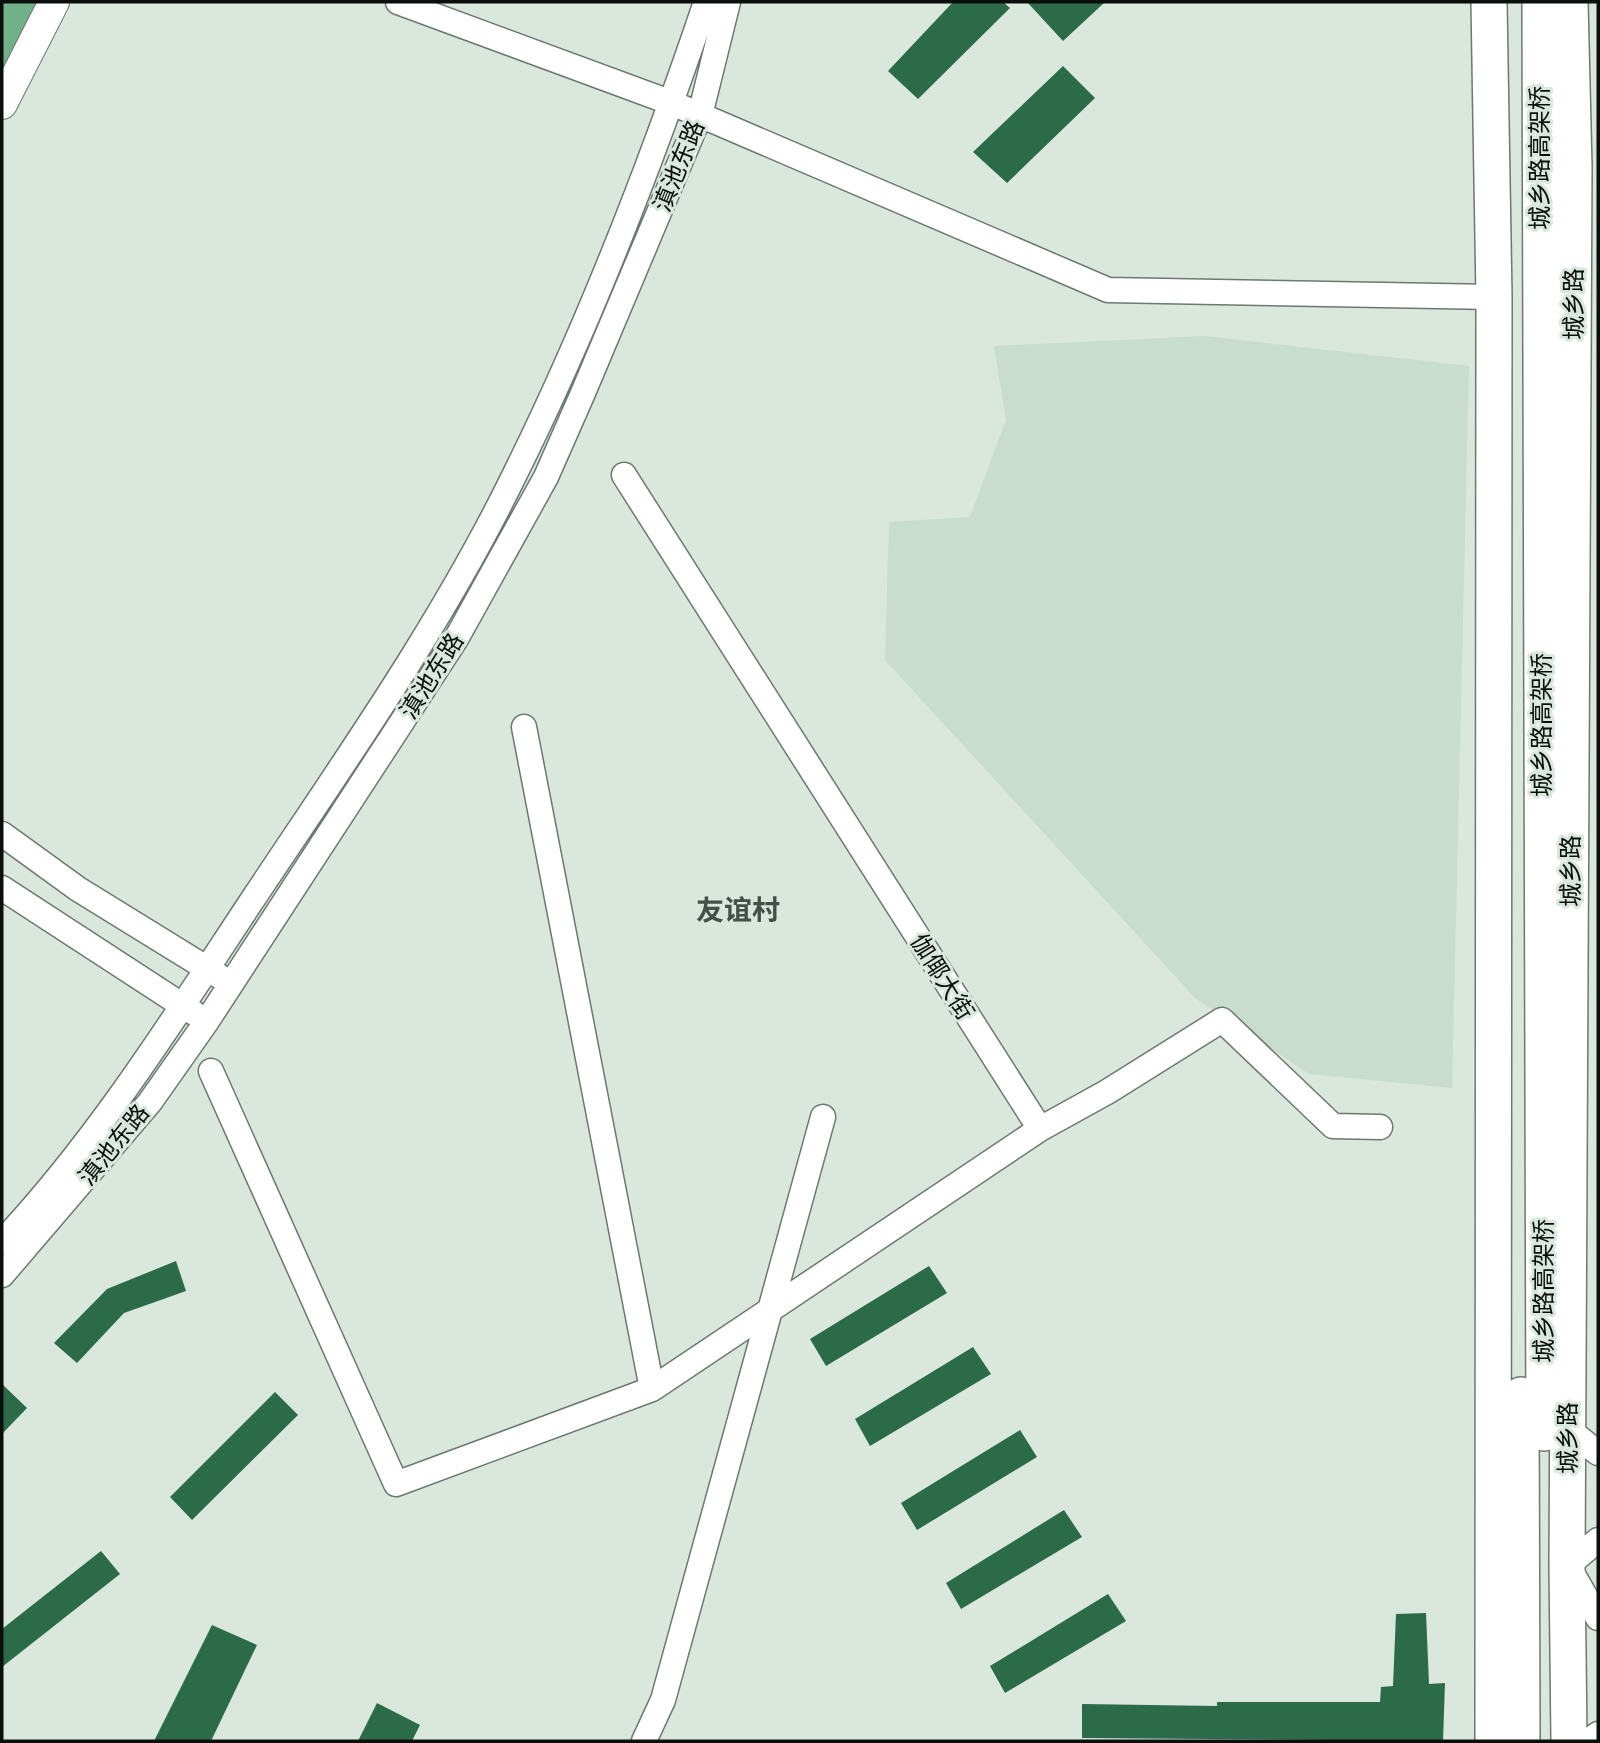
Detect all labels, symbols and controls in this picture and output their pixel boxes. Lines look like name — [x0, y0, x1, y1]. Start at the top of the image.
street label: 城乡路高架桥 — [1522, 86, 1555, 230]
street label: 滇池东路 — [644, 115, 711, 216]
street label: 城乡路 — [1556, 268, 1589, 340]
street label: 滇池东路 — [391, 626, 470, 725]
street label: 城乡路高架桥 — [1524, 653, 1557, 797]
street label: 城乡路 — [1553, 835, 1586, 907]
district label: 友谊村 — [696, 890, 780, 928]
street label: 伽倻大街 — [904, 927, 983, 1026]
street label: 滇池东路 — [70, 1096, 156, 1192]
street label: 城乡路高架桥 — [1526, 1219, 1559, 1363]
street label: 城乡路 — [1550, 1402, 1583, 1474]

